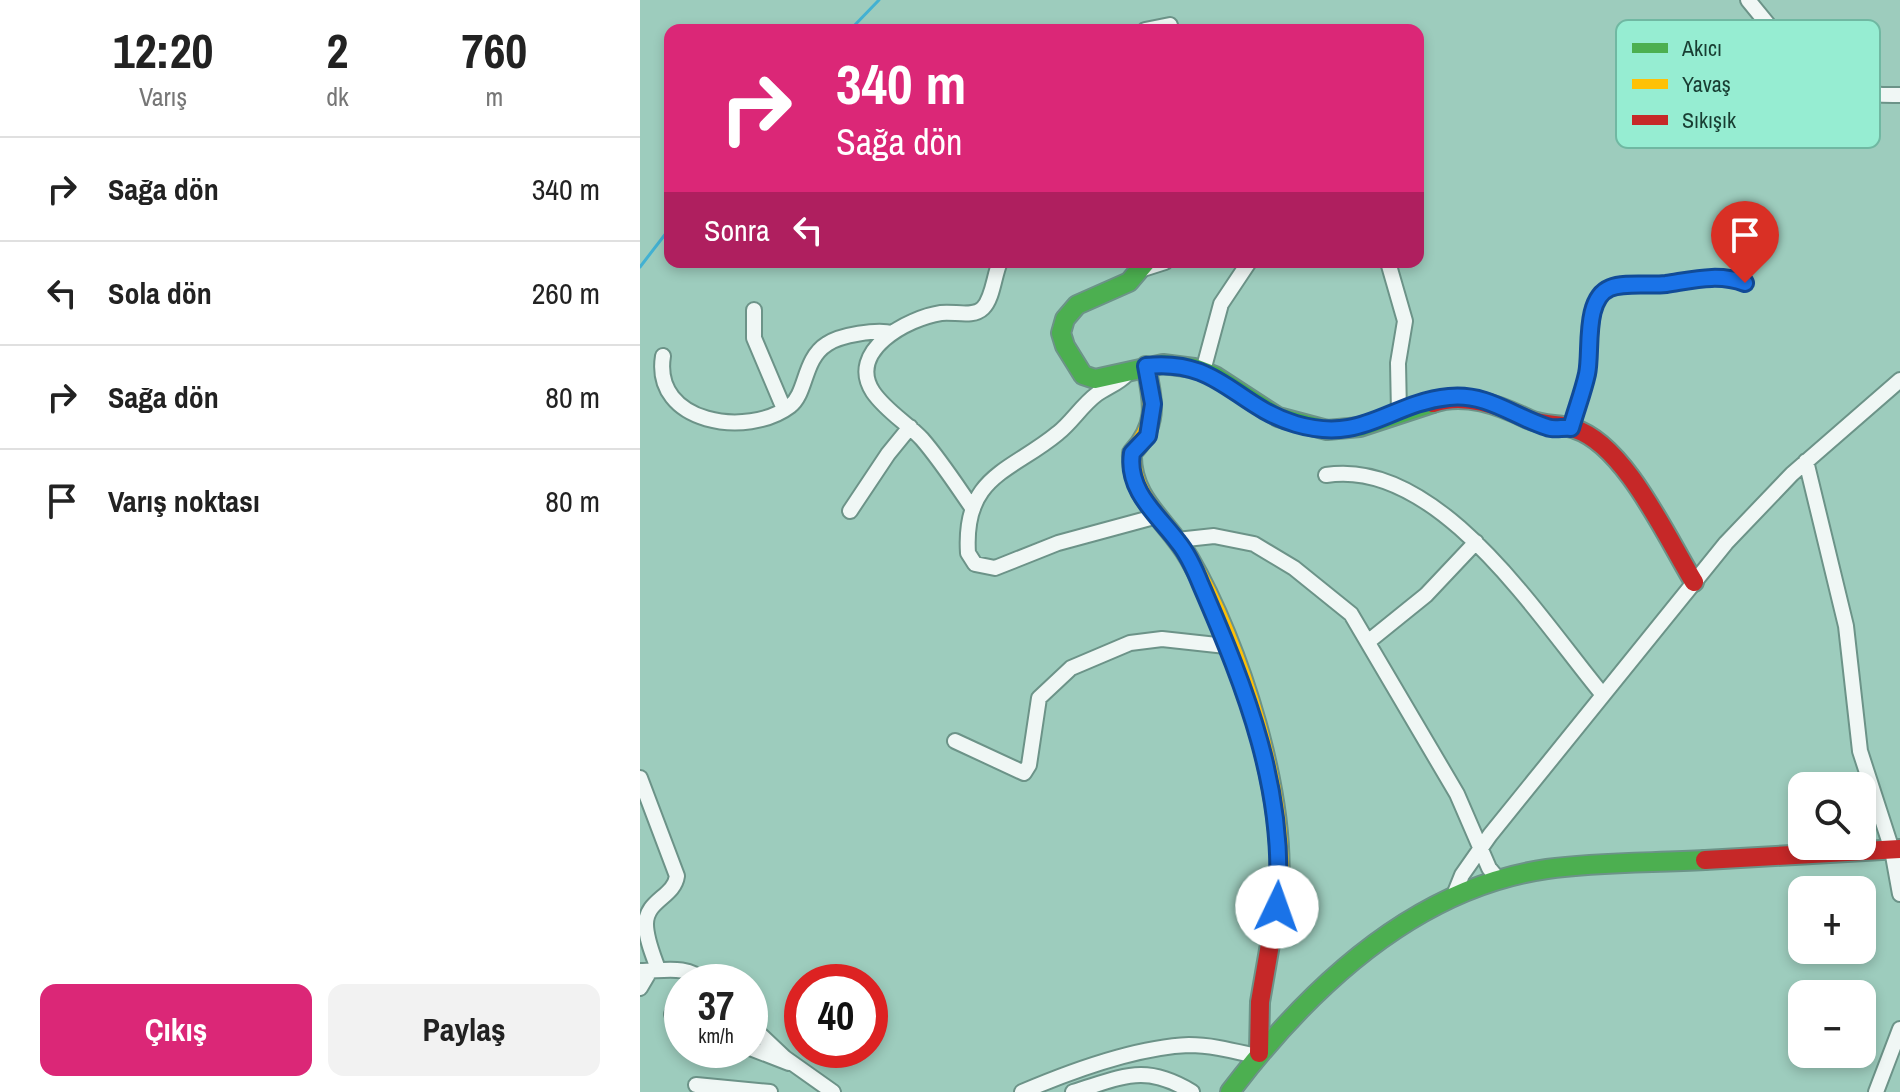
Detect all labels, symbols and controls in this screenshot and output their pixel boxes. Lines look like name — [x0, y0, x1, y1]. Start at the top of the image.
text: 12:20 — [113, 18, 213, 83]
text: 2 — [327, 18, 348, 83]
text: 760 — [462, 18, 527, 83]
legend — [1616, 20, 1880, 148]
text: Akıcı — [1681, 33, 1722, 63]
text: 340 m — [836, 46, 966, 121]
icon: right — [704, 56, 808, 160]
text: Yavaş — [1682, 69, 1731, 99]
text: Varış — [139, 79, 187, 114]
text: dk — [326, 79, 349, 114]
text: m — [485, 79, 503, 114]
text: Sıkışık — [1682, 105, 1737, 135]
text: Sağa dön — [836, 118, 962, 166]
icon: right — [40, 167, 84, 211]
text: Sağa dön — [108, 169, 219, 209]
text: 340 m — [532, 169, 600, 209]
pin — [1711, 201, 1779, 283]
icon: left — [786, 208, 830, 252]
text: Sonra — [704, 210, 770, 250]
icon: arrive — [1723, 213, 1767, 257]
icon: left — [40, 271, 84, 315]
text: Sola dön — [108, 273, 212, 313]
text: 260 m — [532, 273, 600, 313]
icon: right — [40, 375, 84, 419]
text: Sağa dön — [108, 377, 219, 417]
text: 80 m — [545, 377, 600, 417]
icon: arrive — [40, 479, 84, 523]
text: Varış noktası — [108, 481, 260, 521]
text: 80 m — [545, 481, 600, 521]
map controls — [1788, 772, 1876, 1068]
button: search — [1788, 772, 1876, 860]
position arrow — [1235, 865, 1319, 949]
button: + — [1788, 876, 1876, 964]
speed limit sign: 40 — [784, 964, 888, 1068]
text: 37 — [698, 979, 734, 1032]
button: − — [1788, 980, 1876, 1068]
button: Çıkış — [40, 984, 312, 1076]
button: Paylaş — [328, 984, 600, 1076]
text: km/h — [698, 1022, 734, 1049]

